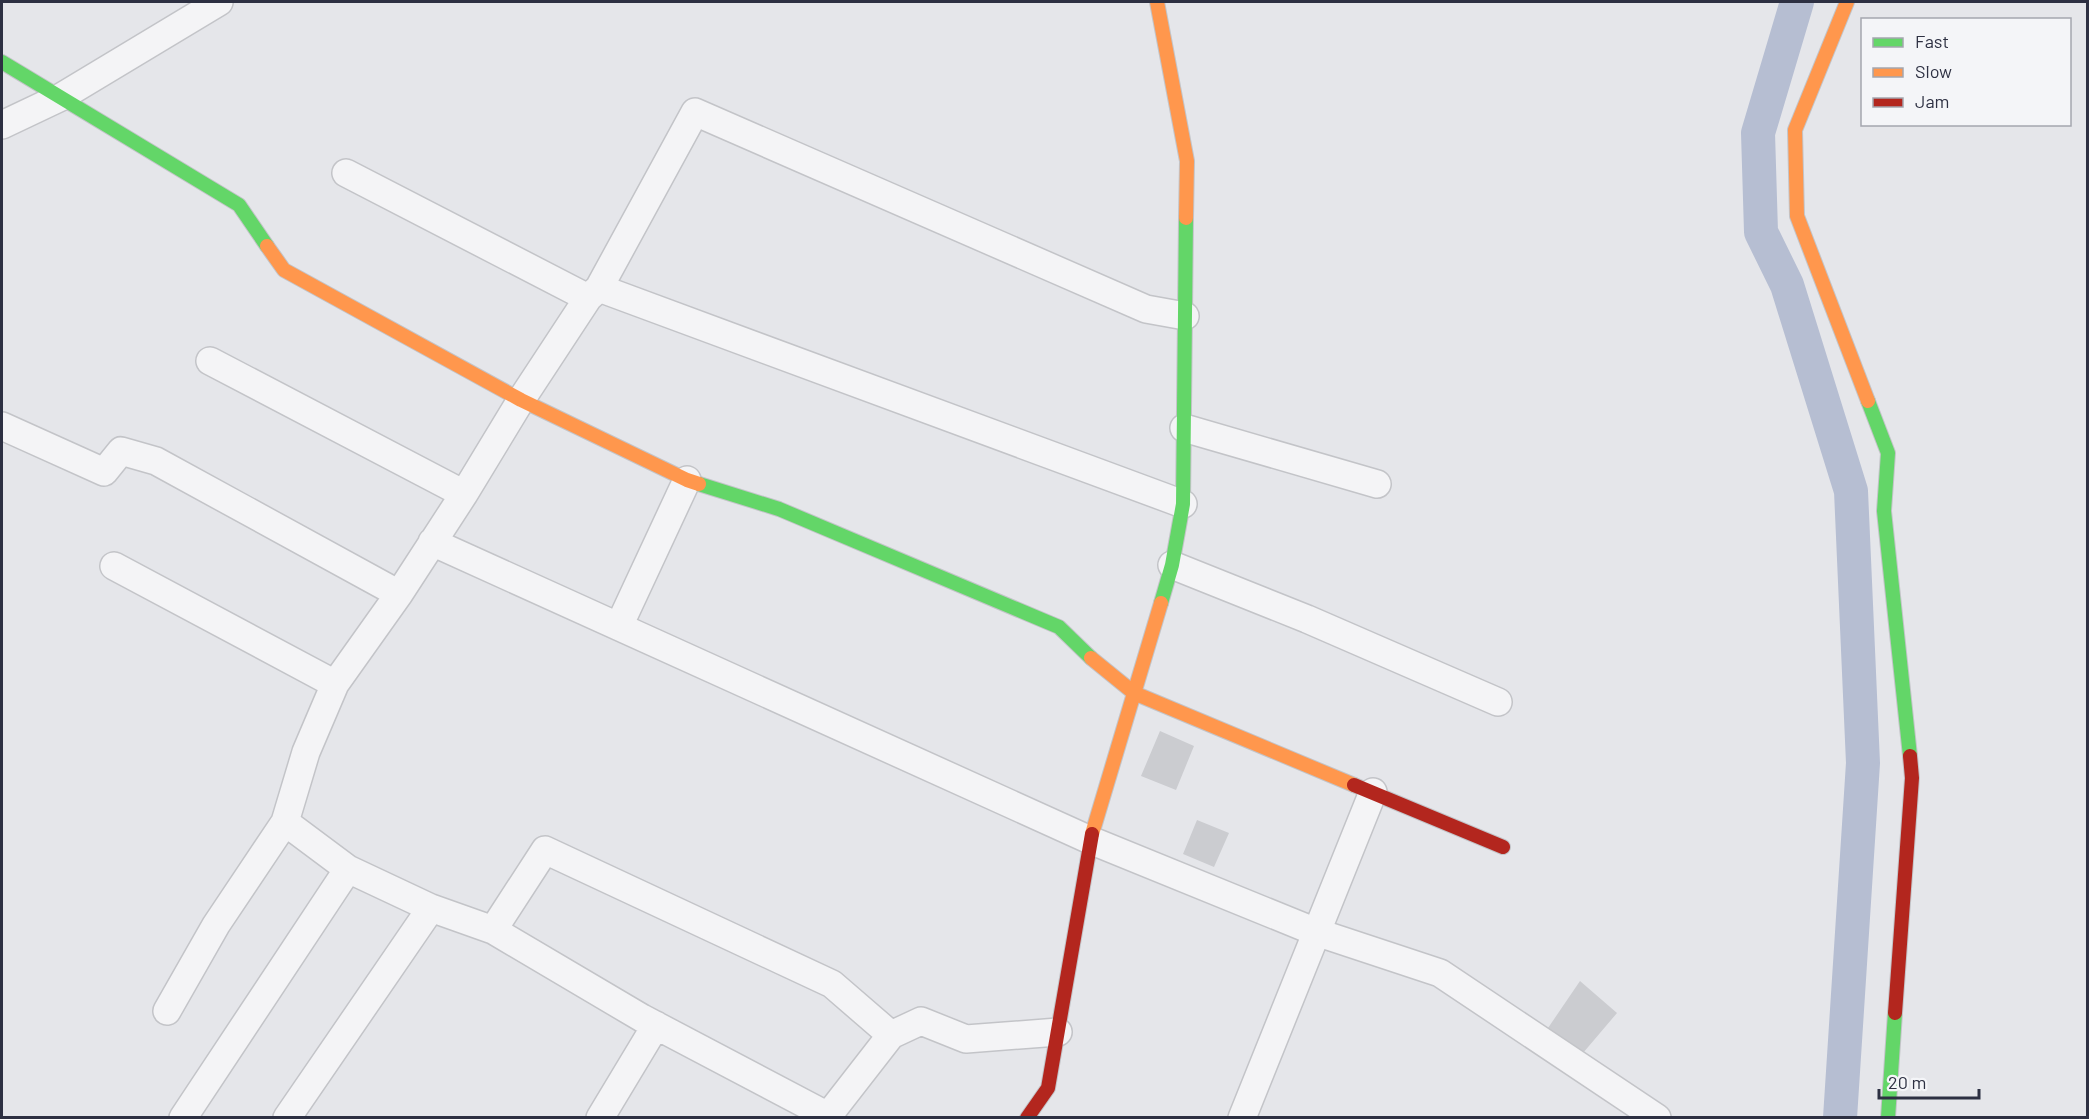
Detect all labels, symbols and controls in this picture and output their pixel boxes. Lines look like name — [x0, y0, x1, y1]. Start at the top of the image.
legend — [1861, 18, 2071, 126]
text: Fast — [1915, 30, 1949, 52]
text: Slow — [1915, 60, 1952, 82]
text: Jam — [1915, 90, 1949, 112]
scale bar — [1879, 1062, 1980, 1100]
text: 20 m — [1888, 1071, 1926, 1093]

